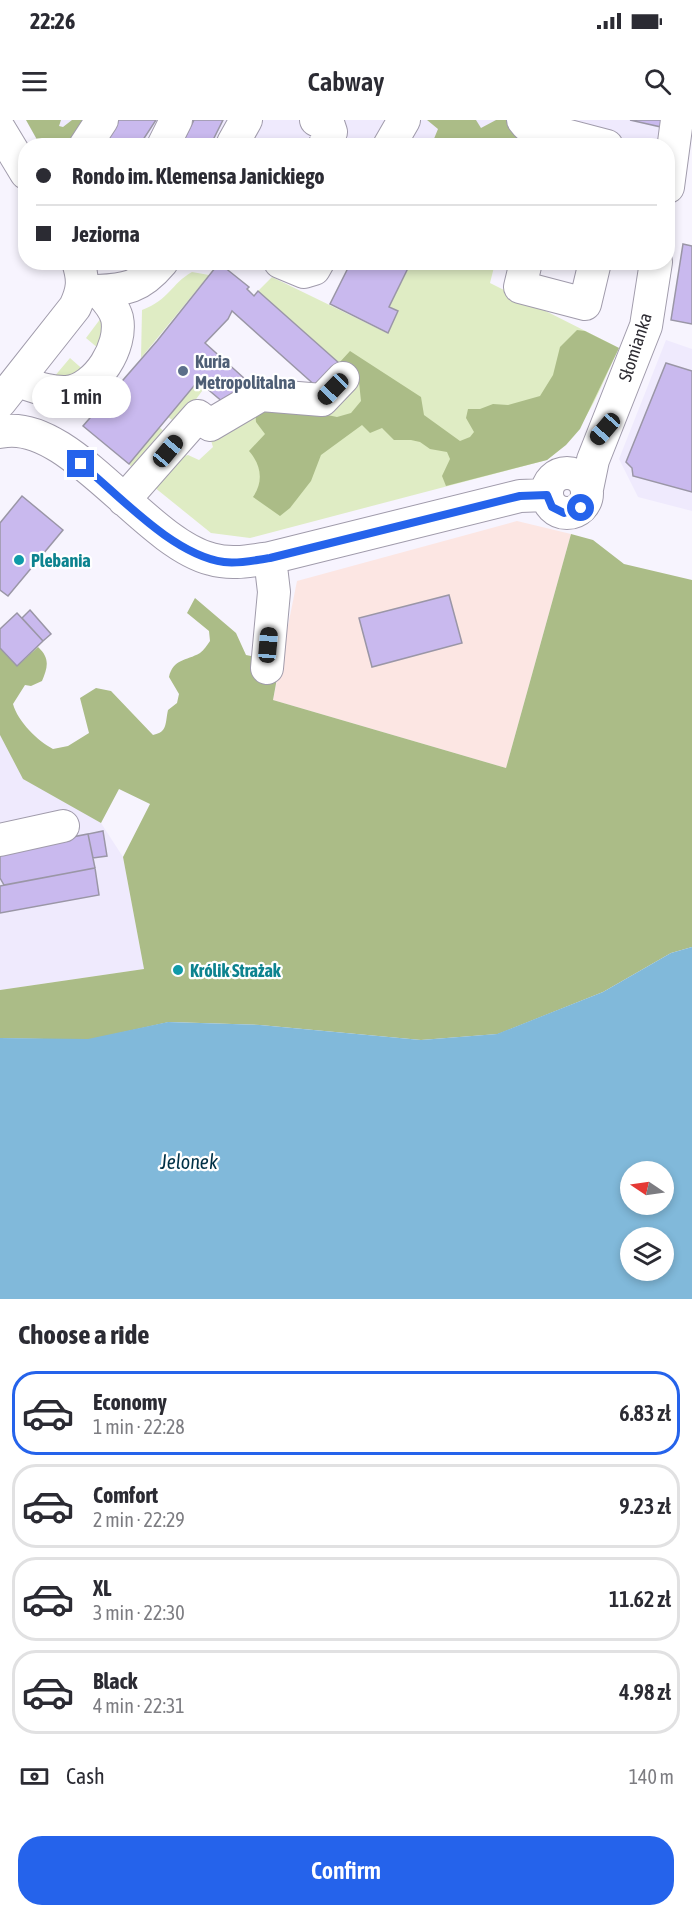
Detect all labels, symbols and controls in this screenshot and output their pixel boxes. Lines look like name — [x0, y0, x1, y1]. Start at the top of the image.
text: 22:26 — [30, 8, 75, 34]
icon: menu — [18, 65, 51, 98]
icon: search — [641, 65, 674, 98]
text: Cabway — [308, 66, 384, 97]
text: Rondo im. Klemensa Janickiego — [72, 163, 325, 189]
text: Jeziorna — [72, 221, 140, 247]
street label: Słomianka — [614, 310, 656, 384]
place label: Kuria Metropolitalna — [195, 351, 296, 393]
marker: Kuria Metropolitalna — [176, 364, 190, 378]
car — [314, 370, 352, 408]
callout: 1 min — [32, 377, 130, 419]
text: 1 min — [61, 385, 102, 408]
car — [586, 410, 624, 448]
car — [150, 431, 186, 471]
route end — [67, 450, 94, 477]
route start — [567, 494, 594, 521]
place label: Plebania — [31, 550, 91, 571]
marker: Plebania — [12, 553, 26, 567]
car — [257, 626, 279, 664]
place label: Królik Strażak — [190, 960, 282, 981]
marker: Królik Strażak — [171, 963, 185, 977]
water label: Jelonek — [159, 1150, 218, 1173]
north arrow — [620, 1161, 674, 1215]
map controls — [620, 1161, 674, 1281]
button: layers — [620, 1227, 674, 1281]
text: Choose a ride — [18, 1319, 150, 1350]
icon: car — [21, 1386, 75, 1440]
text: Economy — [93, 1389, 167, 1415]
text: 6.83 zł — [619, 1400, 671, 1426]
text: 1 min · 22:28 — [93, 1415, 185, 1438]
icon: car — [21, 1479, 75, 1533]
text: Comfort — [93, 1482, 158, 1508]
text: 9.23 zł — [619, 1493, 671, 1519]
text: 2 min · 22:29 — [93, 1508, 185, 1531]
icon: car — [21, 1572, 75, 1626]
text: XL — [93, 1575, 111, 1601]
text: 11.62 zł — [609, 1586, 671, 1612]
text: 3 min · 22:30 — [93, 1601, 185, 1624]
icon: car — [21, 1665, 75, 1719]
text: Black — [93, 1668, 137, 1694]
text: 4.98 zł — [619, 1679, 671, 1705]
text: 4 min · 22:31 — [93, 1694, 185, 1717]
icon: cash — [18, 1760, 51, 1793]
text: Cash — [66, 1763, 105, 1789]
text: 140 m — [629, 1765, 674, 1788]
button: Confirm — [18, 1836, 674, 1905]

